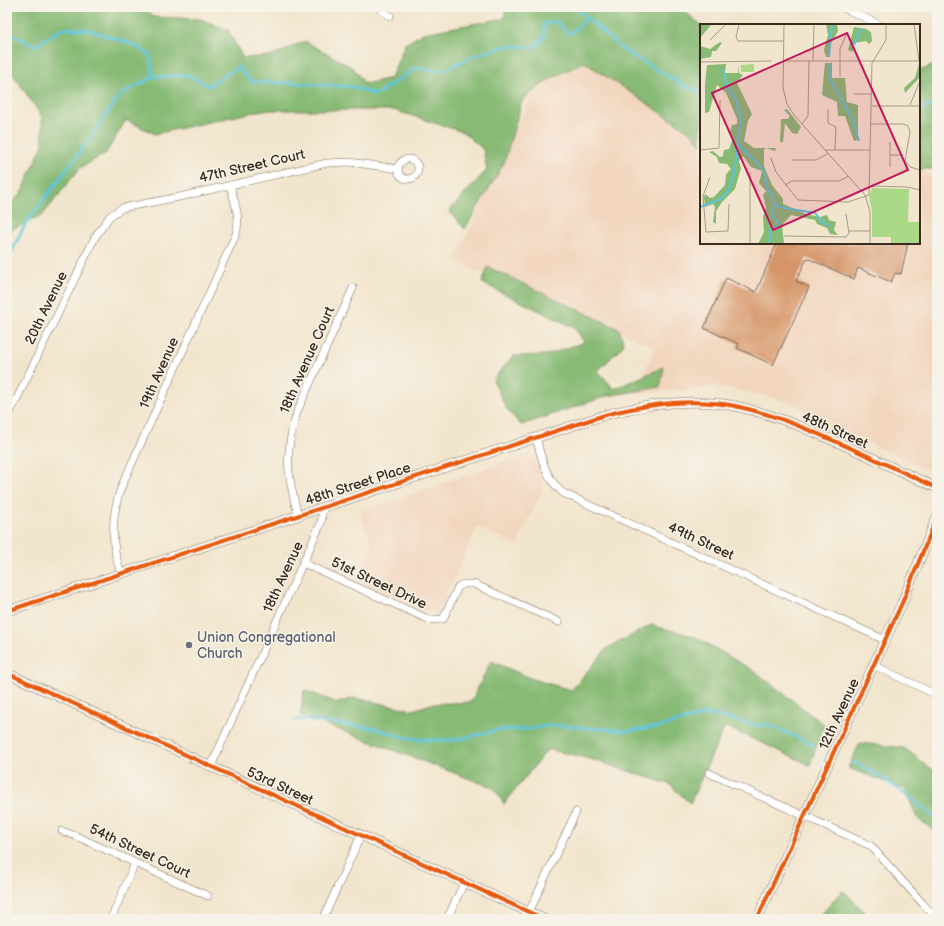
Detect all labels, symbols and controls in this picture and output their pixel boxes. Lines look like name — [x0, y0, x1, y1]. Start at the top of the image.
inset map — [700, 24, 920, 244]
street label: 47th Street Court — [197, 145, 307, 186]
street label: 20th Avenue — [21, 269, 71, 347]
street label: 18th Avenue Court — [276, 303, 338, 416]
street label: 19th Avenue — [136, 335, 182, 411]
street label: 48th Street — [799, 408, 871, 452]
street label: 48th Street Place — [303, 459, 413, 509]
street label: 49th Street — [665, 518, 737, 564]
street label: 18th Avenue — [259, 539, 307, 615]
street label: 51st Street Drive — [329, 553, 429, 613]
place label: Union Congregational Church — [197, 629, 336, 662]
marker: Union Congregational Church — [184, 640, 194, 650]
street label: 12th Avenue — [815, 676, 863, 752]
street label: 53rd Street — [244, 763, 317, 809]
street label: 54th Street Court — [87, 820, 194, 882]

